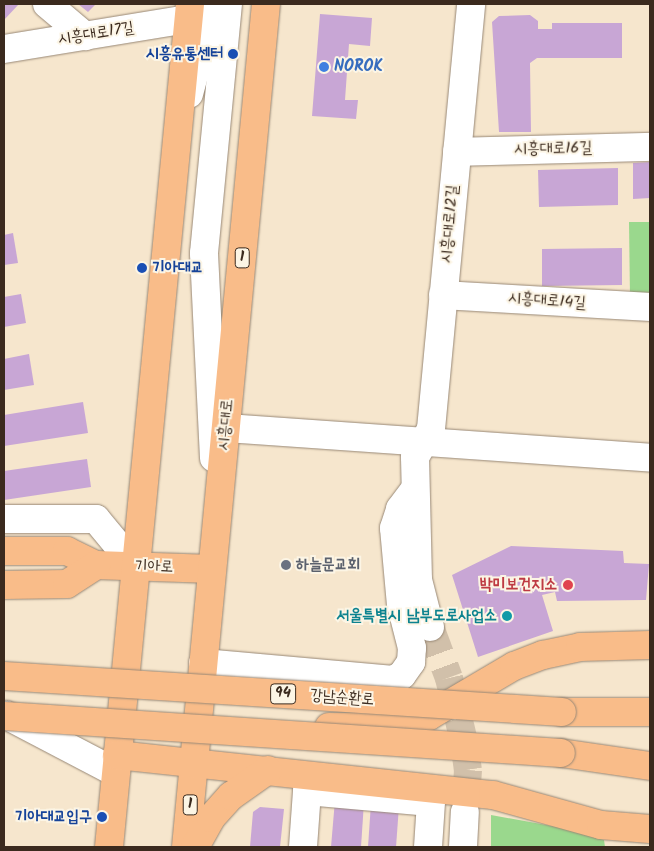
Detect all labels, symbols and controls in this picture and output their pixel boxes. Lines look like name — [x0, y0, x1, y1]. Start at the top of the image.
street label: 시흥대로17길 — [57, 19, 135, 49]
place label: 시흥유통센터 — [146, 44, 223, 64]
marker: 시흥유통센터 — [227, 48, 239, 60]
place label: NOROK — [334, 57, 383, 77]
marker: NOROK — [318, 61, 330, 73]
street label: 시흥대로16길 — [514, 139, 592, 159]
street label: 시흥대로12길 — [437, 184, 463, 264]
road number: 1 — [234, 246, 250, 270]
place label: 기아대교 — [152, 258, 204, 278]
marker: 기아대교 — [136, 262, 148, 274]
street label: 시흥대로14길 — [507, 289, 587, 313]
street label: 시흥대로 — [214, 399, 238, 451]
place label: 하늘문교회 — [296, 555, 360, 575]
street label: 기아로 — [134, 557, 174, 577]
marker: 하늘문교회 — [280, 559, 292, 571]
place label: 박미보건지소 — [480, 575, 557, 595]
marker: 박미보건지소 — [561, 578, 575, 592]
place label: 서울특별시 남부도로사업소 — [336, 606, 497, 626]
marker: 서울특별시 남부도로사업소 — [501, 610, 513, 622]
road number: 94 — [269, 682, 297, 706]
street label: 강남순환로 — [309, 686, 375, 710]
road number: 1 — [182, 792, 198, 818]
place label: 기아대교입구 — [15, 807, 92, 827]
marker: 기아대교입구 — [96, 811, 108, 823]

